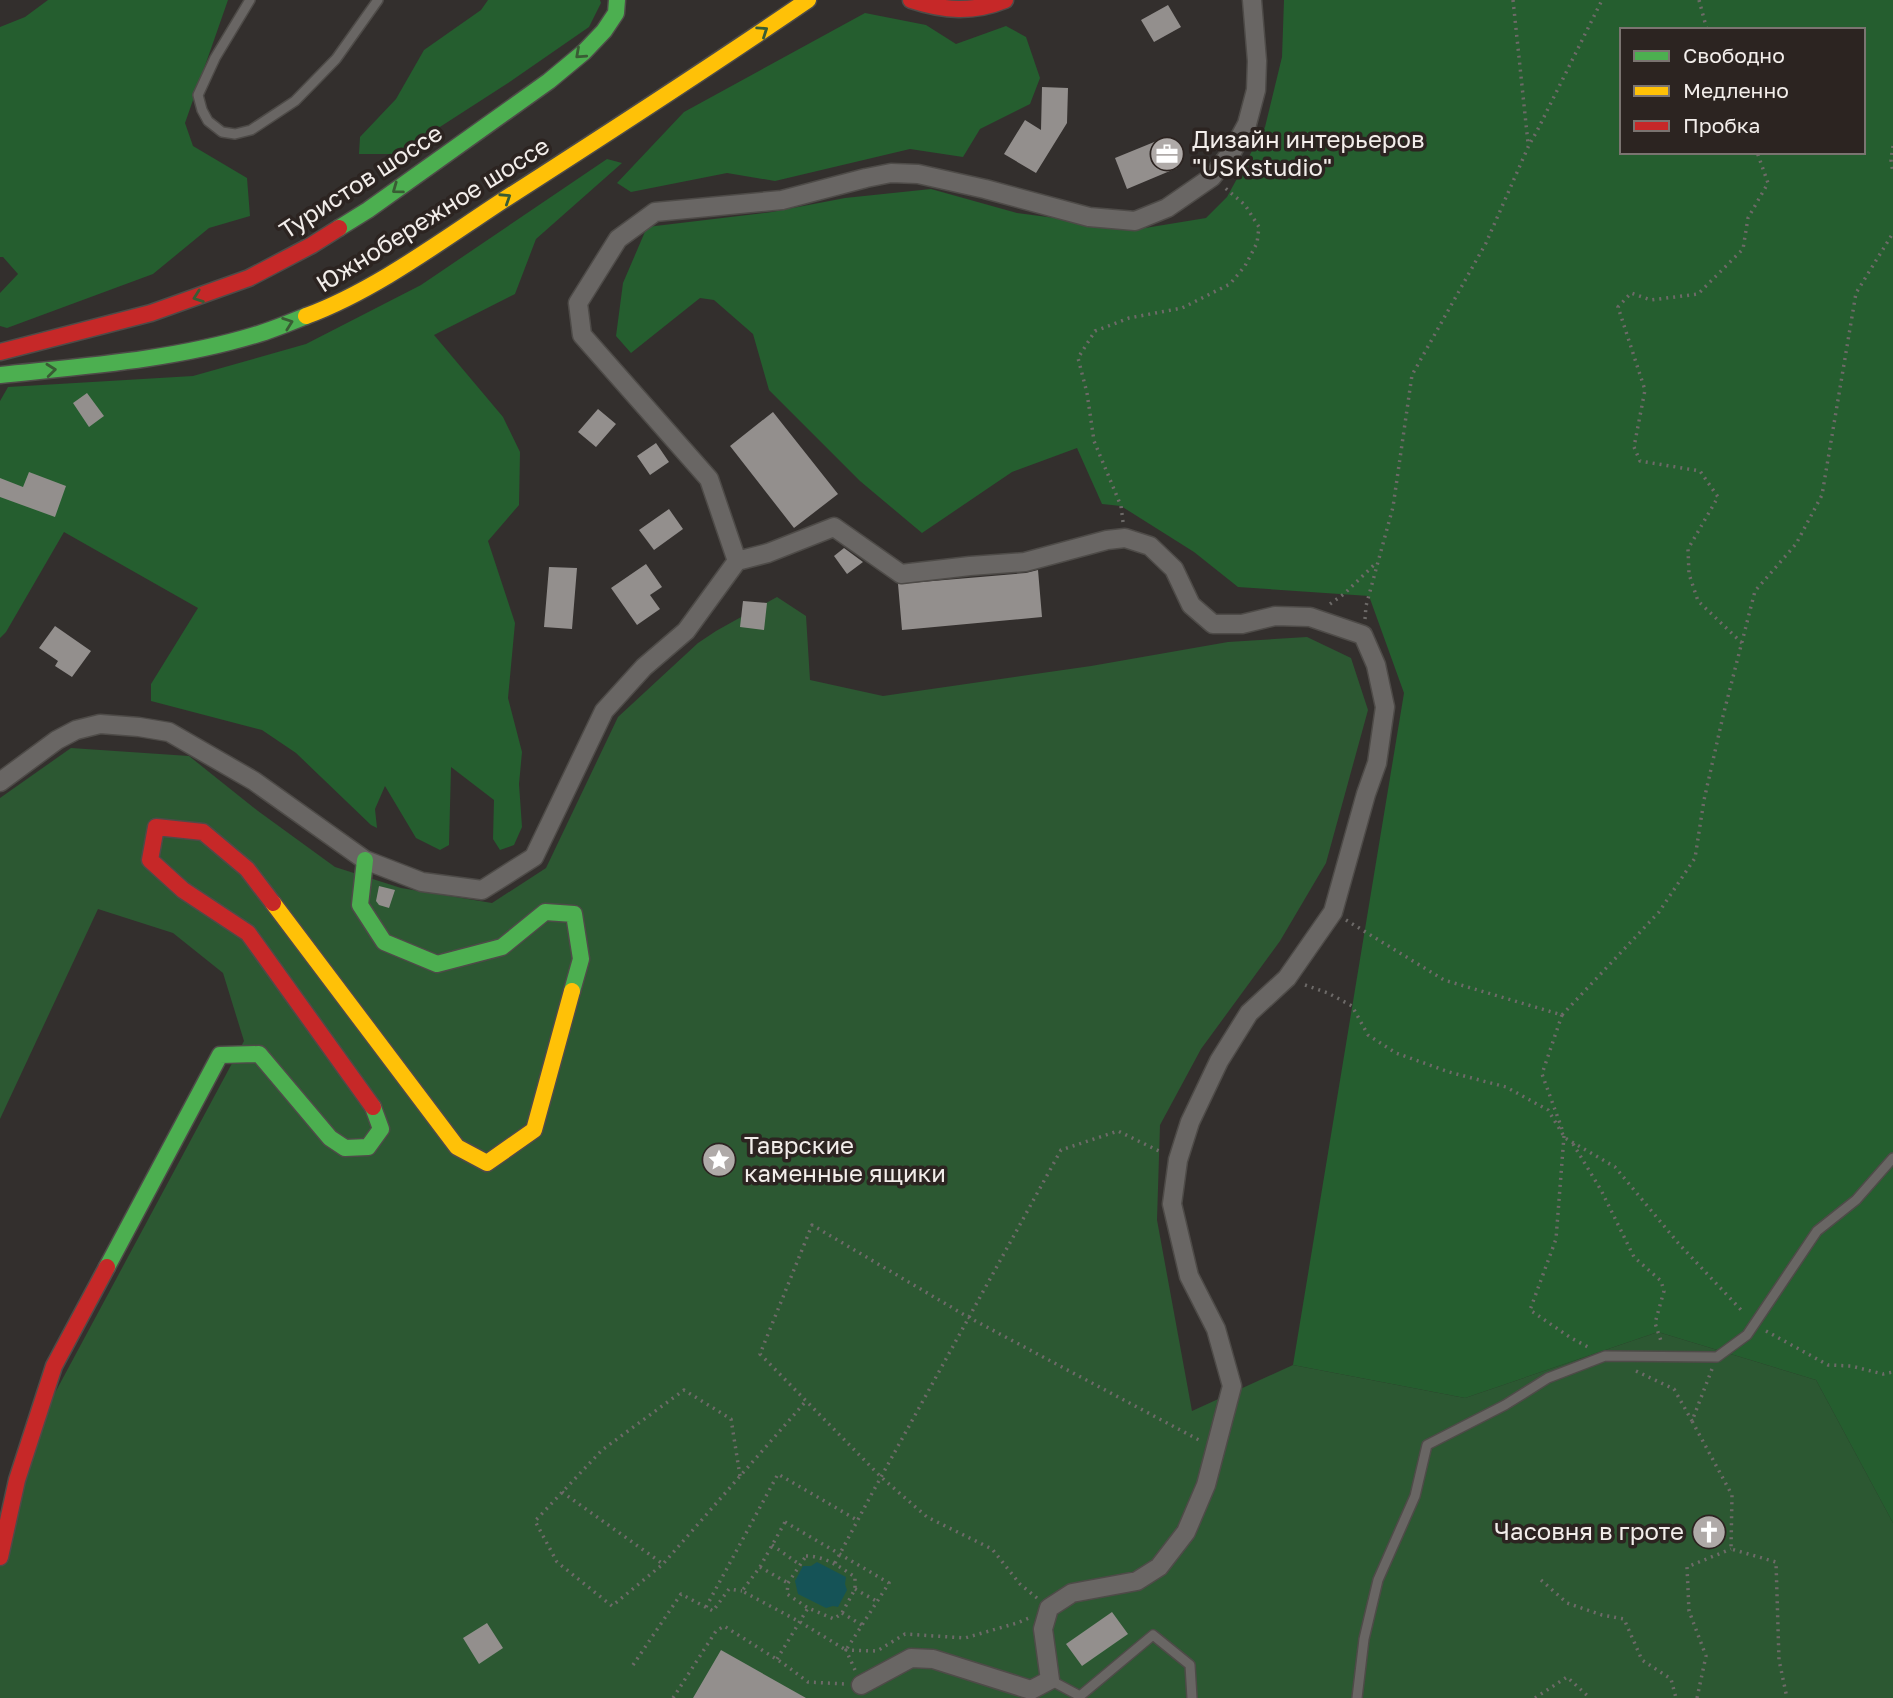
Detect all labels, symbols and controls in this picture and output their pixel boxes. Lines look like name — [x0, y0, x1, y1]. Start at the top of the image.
one-way arrow — [755, 26, 768, 39]
legend — [1620, 28, 1865, 154]
text: Свободно — [1683, 42, 1785, 68]
one-way arrow — [575, 46, 588, 59]
text: Медленно — [1683, 77, 1789, 103]
text: Пробка — [1683, 112, 1761, 138]
street label: Туристов шоссе — [273, 117, 447, 244]
place label: Дизайн интерьеров "USKstudio" — [1192, 124, 1425, 181]
street label: Южнобережное шоссе — [310, 130, 554, 297]
office icon: Дизайн интерьеров "USKstudio" — [1148, 135, 1186, 173]
one-way arrow — [392, 181, 405, 194]
one-way arrow — [498, 194, 511, 206]
one-way arrow — [192, 288, 204, 302]
one-way arrow — [282, 318, 294, 332]
one-way arrow — [46, 363, 57, 378]
place label: Таврские каменные ящики — [744, 1130, 946, 1187]
place icon: Таврские каменные ящики — [700, 1141, 738, 1179]
church icon: Часовня в гроте — [1690, 1513, 1728, 1551]
place label: Часовня в гроте — [1494, 1516, 1684, 1545]

